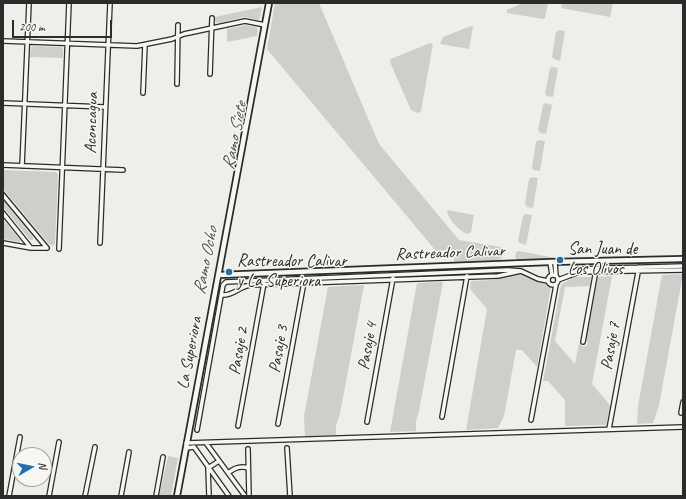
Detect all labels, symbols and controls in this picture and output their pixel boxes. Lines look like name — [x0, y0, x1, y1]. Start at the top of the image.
scale bar — [14, 12, 114, 38]
text: 200 m — [19, 19, 45, 35]
street label: Aconcagua — [81, 92, 103, 154]
water label: Ramo Siete — [218, 100, 252, 172]
water label: Ramo Ocho — [189, 226, 223, 296]
place label: San Juan de Los Olivos — [568, 240, 637, 280]
street label: Rastreador Calivar — [395, 241, 505, 265]
place label: Rastreador Calivar y La Superiora — [237, 252, 347, 292]
marker: San Juan de Los Olivos — [555, 255, 565, 265]
marker: Rastreador Calivar y La Superiora — [224, 267, 234, 277]
street label: La Superiora — [173, 315, 207, 391]
street label: Pasaje 4 — [354, 321, 382, 371]
street label: Pasaje 7 — [597, 321, 625, 371]
street label: Pasaje 3 — [265, 324, 293, 374]
street label: Pasaje 2 — [225, 326, 253, 376]
north arrow — [12, 447, 52, 487]
text: N — [35, 461, 50, 470]

